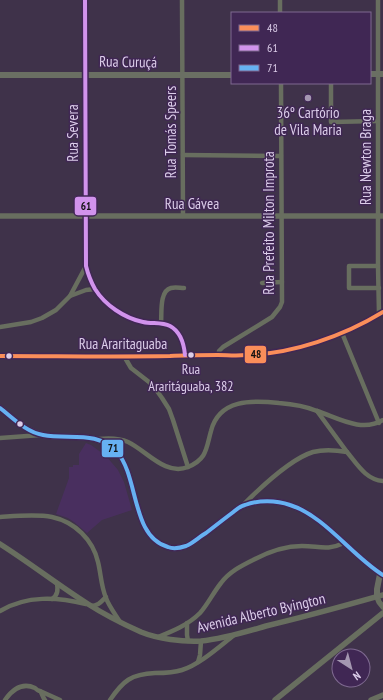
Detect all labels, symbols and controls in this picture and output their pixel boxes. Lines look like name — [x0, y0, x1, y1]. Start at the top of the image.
legend — [231, 12, 371, 84]
text: 48 — [267, 20, 278, 35]
text: 61 — [267, 40, 278, 55]
street label: Rua Curuçá — [99, 51, 157, 72]
text: 71 — [267, 60, 278, 75]
street label: Rua Tomás Speers — [161, 86, 180, 178]
marker: 36º Cartório de Vila Maria — [303, 93, 313, 103]
place label: 36º Cartório de Vila Maria — [274, 103, 342, 139]
street label: Rua Severa — [63, 104, 82, 162]
street label: Rua Newton Braga — [356, 109, 375, 205]
street label: Rua Prefeito Milton Improta — [259, 151, 278, 295]
street label: Rua Gávea — [165, 194, 219, 213]
line badge: 61 — [74, 196, 97, 216]
text: 61 — [81, 199, 91, 213]
street label: Rua Araritaguaba — [79, 334, 167, 353]
line badge: 48 — [244, 345, 267, 364]
text: 48 — [251, 347, 261, 361]
marker: Rua Araritáguaba, 382 — [186, 350, 196, 360]
unlabelled marker — [4, 351, 14, 361]
place label: Rua Araritáguaba, 382 — [148, 360, 234, 395]
unlabelled marker — [15, 419, 25, 429]
line badge: 71 — [101, 439, 124, 458]
text: 71 — [108, 441, 118, 455]
street label: Avenida Alberto Byington — [195, 588, 327, 637]
north arrow — [331, 648, 371, 688]
text: N — [350, 669, 363, 684]

